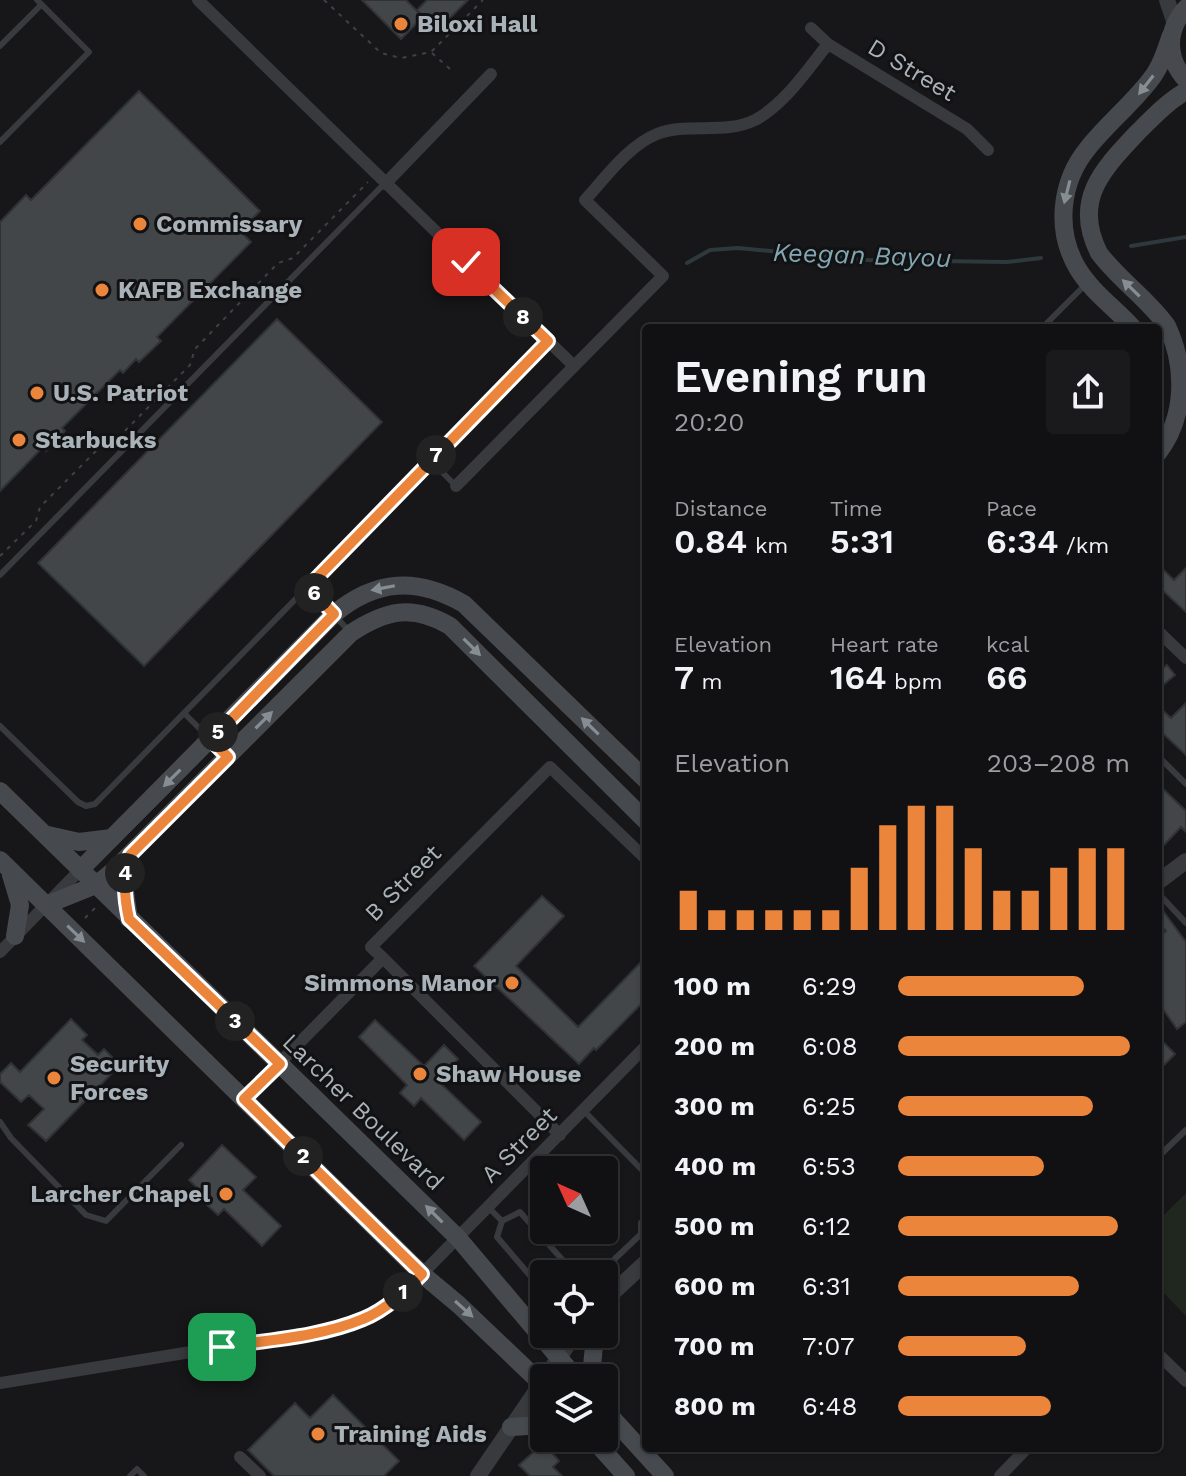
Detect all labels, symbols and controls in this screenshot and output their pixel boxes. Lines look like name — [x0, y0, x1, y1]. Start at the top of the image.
place label: Biloxi Hall — [417, 10, 537, 38]
marker: Biloxi Hall — [392, 15, 410, 33]
street label: D Street — [863, 33, 961, 107]
one-way arrow — [1138, 75, 1154, 95]
one-way arrow — [1060, 179, 1072, 204]
place label: Commissary — [156, 210, 303, 238]
marker: Commissary — [131, 215, 149, 233]
pin — [432, 228, 500, 296]
water label: Keegan Bayou — [772, 237, 952, 273]
icon: check — [444, 240, 488, 284]
place label: KAFB Exchange — [118, 276, 302, 304]
one-way arrow — [1122, 279, 1141, 298]
marker: KAFB Exchange — [93, 281, 111, 299]
pin: 8 — [503, 297, 543, 337]
text: 8 — [516, 304, 530, 329]
button: share — [1046, 350, 1130, 434]
text: Evening run — [674, 351, 928, 403]
place label: U.S. Patriot — [53, 379, 188, 407]
marker: U.S. Patriot — [28, 384, 46, 402]
text: 20:20 — [674, 407, 744, 437]
place label: Starbucks — [35, 426, 157, 454]
marker: Starbucks — [10, 431, 28, 449]
pin: 7 — [416, 435, 456, 475]
text: 7 — [429, 442, 443, 467]
text: Distance — [674, 496, 768, 521]
text: Time — [830, 496, 882, 521]
text: Pace — [986, 496, 1037, 521]
text: 0.84 — [674, 521, 747, 561]
text: 5:31 — [830, 521, 894, 561]
text: 6:34 — [986, 521, 1059, 561]
text: km — [747, 533, 788, 558]
text: /km — [1059, 533, 1109, 558]
pin: 6 — [294, 573, 334, 613]
text: 6 — [307, 580, 321, 605]
one-way arrow — [371, 583, 396, 595]
text: Elevation — [674, 632, 772, 657]
text: Heart rate — [830, 632, 939, 657]
text: kcal — [986, 632, 1030, 657]
one-way arrow — [462, 637, 481, 655]
text: 7 — [674, 657, 694, 697]
text: 164 — [830, 657, 887, 697]
text: 66 — [986, 657, 1028, 697]
text: m — [694, 669, 723, 694]
text: bpm — [887, 669, 943, 694]
one-way arrow — [254, 711, 273, 730]
pin: 5 — [198, 712, 238, 752]
one-way arrow — [581, 717, 600, 735]
text: 5 — [212, 719, 224, 744]
text: Elevation — [674, 748, 790, 778]
text: 203–208 m — [987, 748, 1130, 778]
one-way arrow — [162, 769, 181, 788]
street label: B Street — [359, 839, 447, 927]
pin: 4 — [105, 853, 145, 893]
text: 4 — [118, 860, 132, 885]
one-way arrow — [66, 924, 85, 943]
place label: Simmons Manor — [304, 969, 497, 997]
text: 100 m — [674, 971, 751, 1001]
text: 6:29 — [802, 971, 857, 1001]
marker: Simmons Manor — [503, 974, 521, 992]
pin: 3 — [215, 1001, 255, 1041]
text: 3 — [228, 1008, 242, 1033]
street label: Larcher Boulevard — [277, 1028, 449, 1196]
text: 200 m — [674, 1031, 755, 1061]
text: 6:08 — [802, 1031, 858, 1061]
place label: Security Forces — [70, 1050, 170, 1106]
place label: Shaw House — [436, 1060, 581, 1088]
marker: Shaw House — [411, 1065, 429, 1083]
marker: Security Forces — [45, 1069, 63, 1087]
text: 300 m — [674, 1091, 755, 1121]
text: 6:25 — [802, 1091, 856, 1121]
street label: A Street — [475, 1101, 563, 1189]
pin: 2 — [283, 1136, 323, 1176]
text: 2 — [296, 1143, 310, 1168]
text: 400 m — [674, 1151, 756, 1181]
text: 6:53 — [802, 1151, 856, 1181]
north arrow — [530, 1156, 618, 1244]
map controls — [530, 1156, 618, 1452]
place label: Larcher Chapel — [30, 1180, 210, 1208]
marker: Larcher Chapel — [217, 1185, 235, 1203]
one-way arrow — [425, 1205, 444, 1224]
text: 500 m — [674, 1211, 755, 1241]
text: 6:12 — [802, 1211, 851, 1241]
button: locate — [530, 1260, 618, 1348]
text: 600 m — [674, 1271, 755, 1301]
text: 6:31 — [802, 1271, 851, 1301]
pin: 1 — [383, 1272, 423, 1312]
text: 1 — [398, 1279, 408, 1304]
one-way arrow — [454, 1300, 473, 1318]
pin — [188, 1313, 256, 1381]
icon: arrive — [200, 1325, 244, 1369]
text: 700 m — [674, 1331, 755, 1361]
text: 7:07 — [802, 1331, 855, 1361]
button: layers — [530, 1364, 618, 1452]
text: 800 m — [674, 1391, 756, 1421]
text: 6:48 — [802, 1391, 857, 1421]
place label: Training Aids — [334, 1420, 487, 1448]
marker: Training Aids — [309, 1425, 327, 1443]

